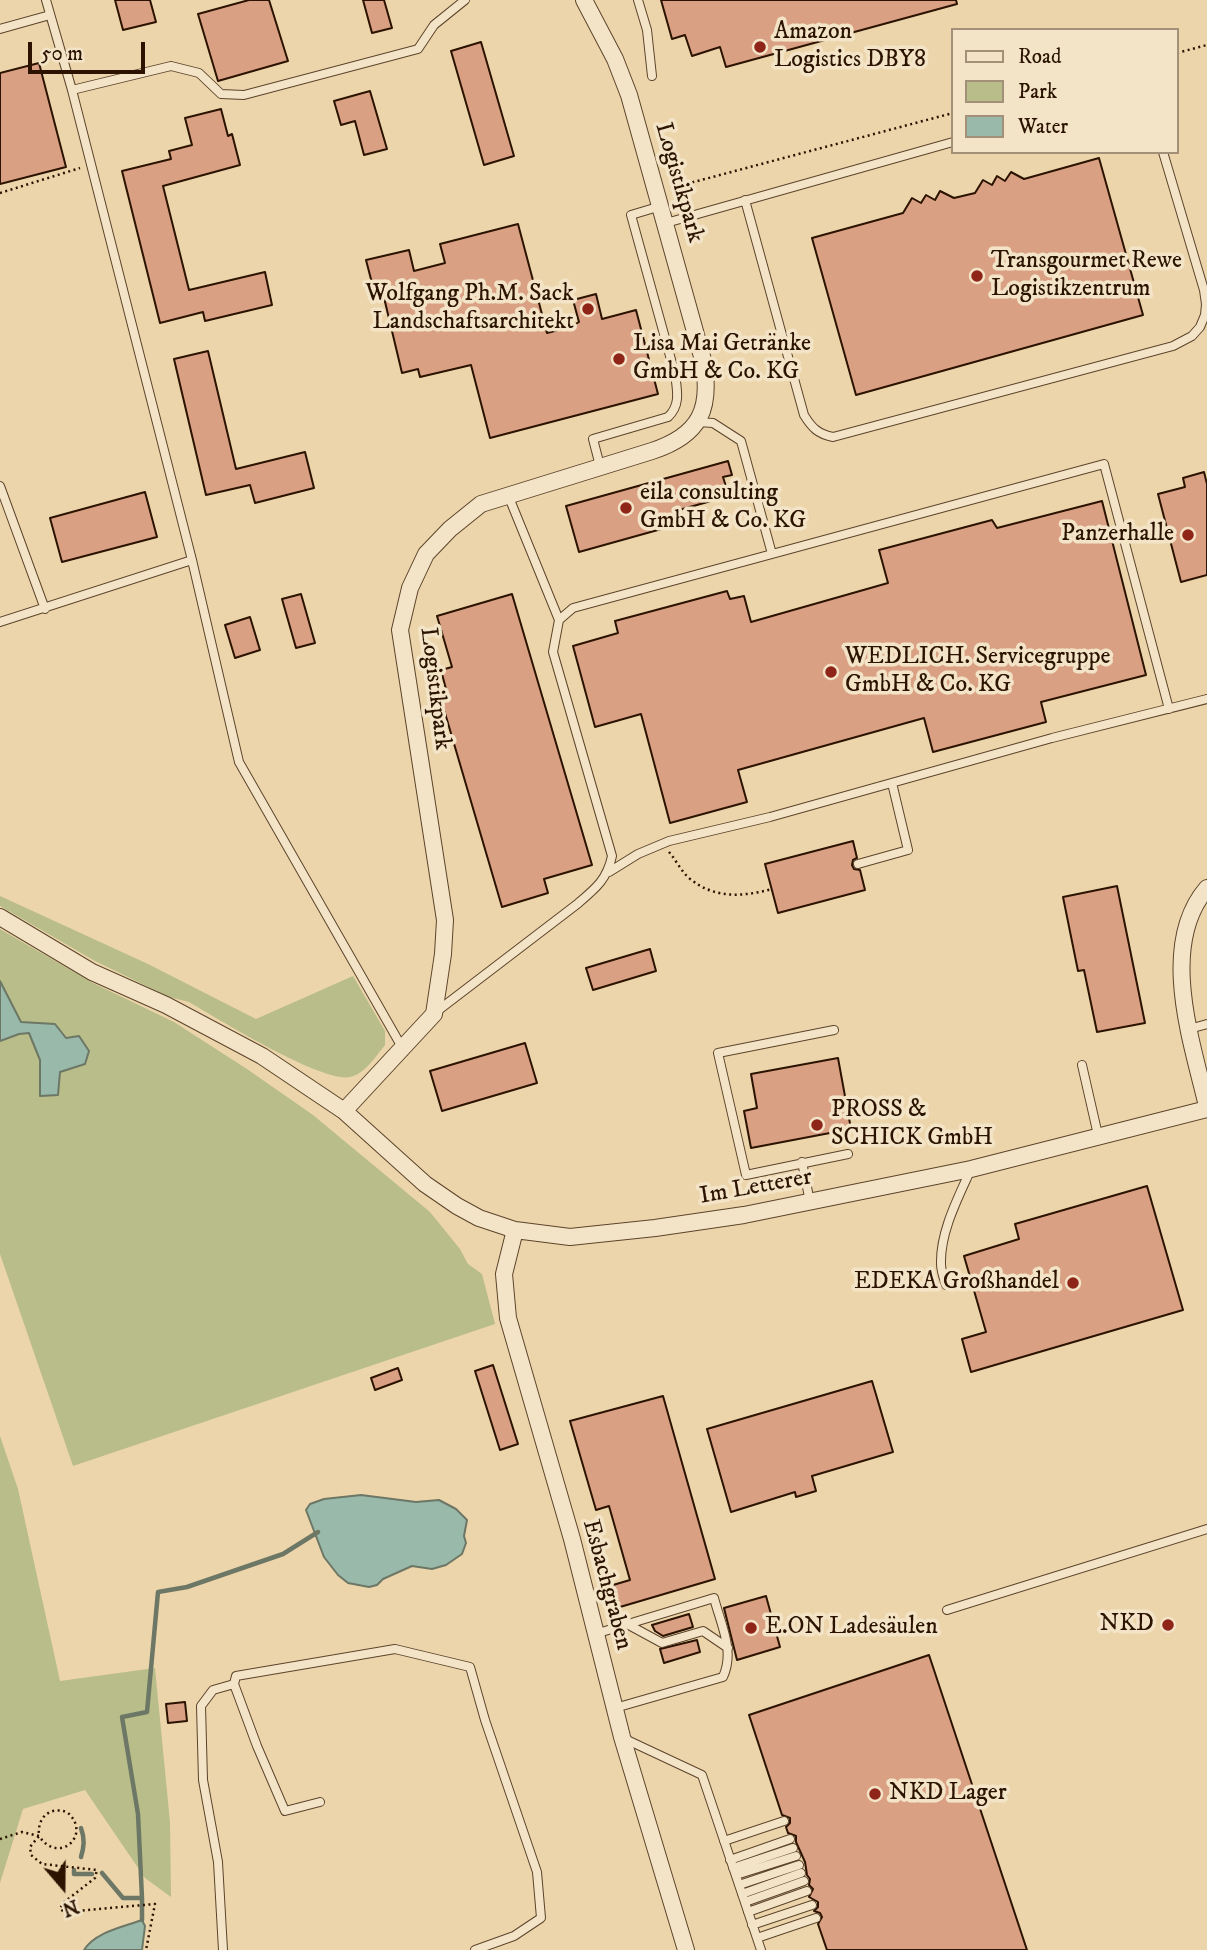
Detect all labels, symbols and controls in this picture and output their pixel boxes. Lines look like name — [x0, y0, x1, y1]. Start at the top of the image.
place label: Amazon Logistics DBY8 — [774, 19, 926, 75]
scale bar — [32, 28, 149, 72]
legend — [951, 28, 1179, 154]
marker: Amazon Logistics DBY8 — [752, 39, 768, 55]
text: 50 m — [41, 41, 83, 67]
text: Road — [1018, 44, 1062, 70]
text: Park — [1018, 79, 1057, 105]
text: Water — [1018, 114, 1068, 140]
street label: Logistikpark — [647, 120, 709, 246]
place label: Transgourmet Rewe Logistikzentrum — [991, 248, 1182, 304]
marker: Transgourmet Rewe Logistikzentrum — [969, 268, 985, 284]
place label: Wolfgang Ph.M. Sack Landschaftsarchitekt — [366, 281, 574, 337]
marker: Wolfgang Ph.M. Sack Landschaftsarchitekt — [580, 301, 596, 317]
place label: Lisa Mai Getränke GmbH & Co. KG — [633, 331, 811, 387]
marker: Lisa Mai Getränke GmbH & Co. KG — [611, 351, 627, 367]
place label: eila consulting GmbH & Co. KG — [640, 480, 806, 536]
marker: eila consulting GmbH & Co. KG — [618, 500, 634, 516]
place label: Panzerhalle — [1061, 521, 1174, 549]
marker: Panzerhalle — [1180, 527, 1196, 543]
street label: Logistikpark — [412, 626, 456, 752]
place label: WEDLICH. Servicegruppe GmbH & Co. KG — [845, 644, 1110, 700]
marker: WEDLICH. Servicegruppe GmbH & Co. KG — [823, 664, 839, 680]
place label: PROSS & SCHICK GmbH — [831, 1097, 993, 1153]
marker: PROSS & SCHICK GmbH — [809, 1117, 825, 1133]
street label: Im Letterer — [698, 1164, 814, 1212]
place label: EDEKA Großhandel — [854, 1269, 1059, 1297]
marker: EDEKA Großhandel — [1065, 1275, 1081, 1291]
street label: Esbachgraben — [575, 1517, 637, 1653]
place label: NKD — [1100, 1611, 1154, 1639]
place label: E.ON Ladesäulen — [765, 1614, 938, 1642]
marker: NKD — [1160, 1617, 1176, 1633]
marker: E.ON Ladesäulen — [743, 1620, 759, 1636]
place label: NKD Lager — [889, 1780, 1007, 1808]
marker: NKD Lager — [867, 1786, 883, 1802]
north arrow — [28, 1852, 98, 1922]
text: N — [59, 1894, 82, 1921]

